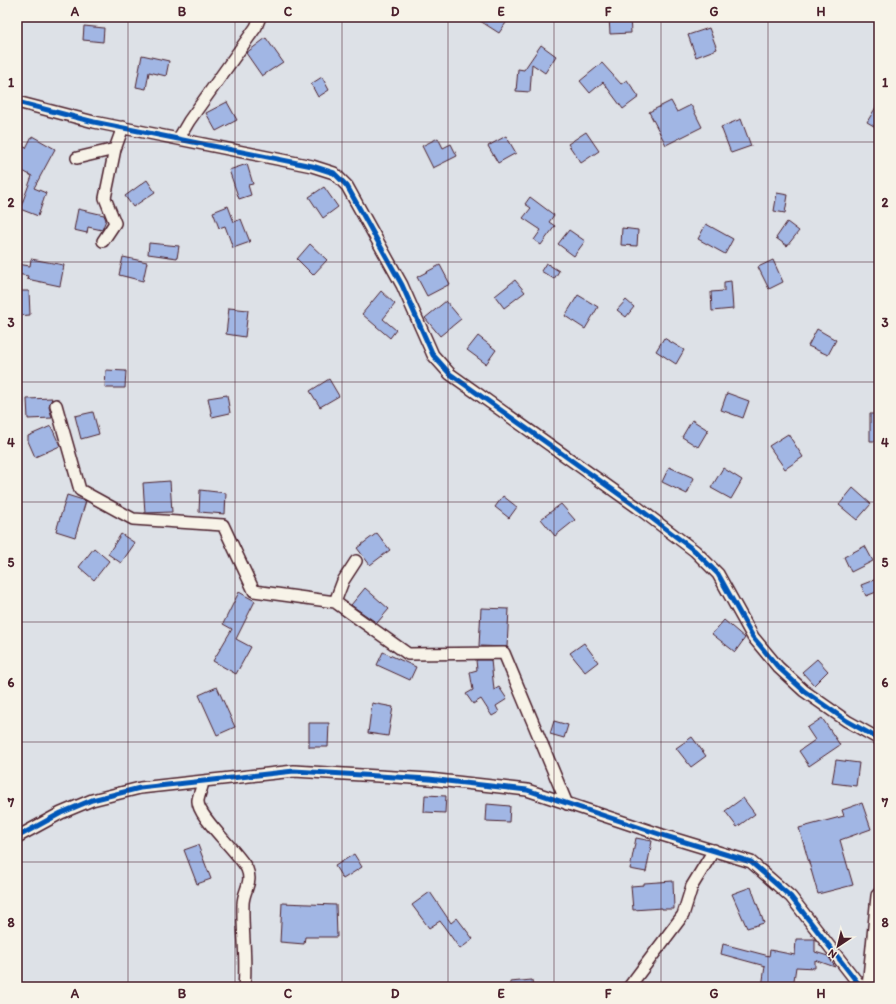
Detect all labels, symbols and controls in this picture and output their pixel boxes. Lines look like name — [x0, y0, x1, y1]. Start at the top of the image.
text: A — [70, 4, 80, 19]
text: B — [178, 4, 187, 19]
text: C — [284, 4, 293, 19]
text: D — [391, 4, 400, 19]
text: E — [497, 4, 505, 19]
text: F — [605, 4, 612, 19]
text: G — [710, 4, 719, 19]
text: H — [817, 4, 826, 19]
text: 1 — [8, 75, 14, 90]
text: 1 — [882, 75, 888, 90]
text: 2 — [8, 195, 15, 210]
text: 2 — [882, 195, 889, 210]
text: 3 — [7, 315, 15, 330]
text: 3 — [881, 315, 889, 330]
text: 4 — [7, 435, 15, 450]
text: 4 — [881, 435, 889, 450]
text: 5 — [8, 555, 15, 570]
text: 5 — [882, 555, 889, 570]
text: 6 — [8, 675, 15, 690]
text: 6 — [882, 675, 889, 690]
text: 7 — [7, 795, 15, 810]
text: 7 — [881, 795, 889, 810]
text: 8 — [7, 915, 15, 930]
text: 8 — [881, 915, 889, 930]
north arrow — [818, 926, 858, 966]
text: N — [826, 946, 839, 961]
text: A — [70, 986, 80, 1001]
text: B — [178, 986, 187, 1001]
text: C — [284, 986, 293, 1001]
text: D — [391, 986, 400, 1001]
text: E — [497, 986, 505, 1001]
text: F — [605, 986, 612, 1001]
text: G — [710, 986, 719, 1001]
text: H — [817, 986, 826, 1001]

